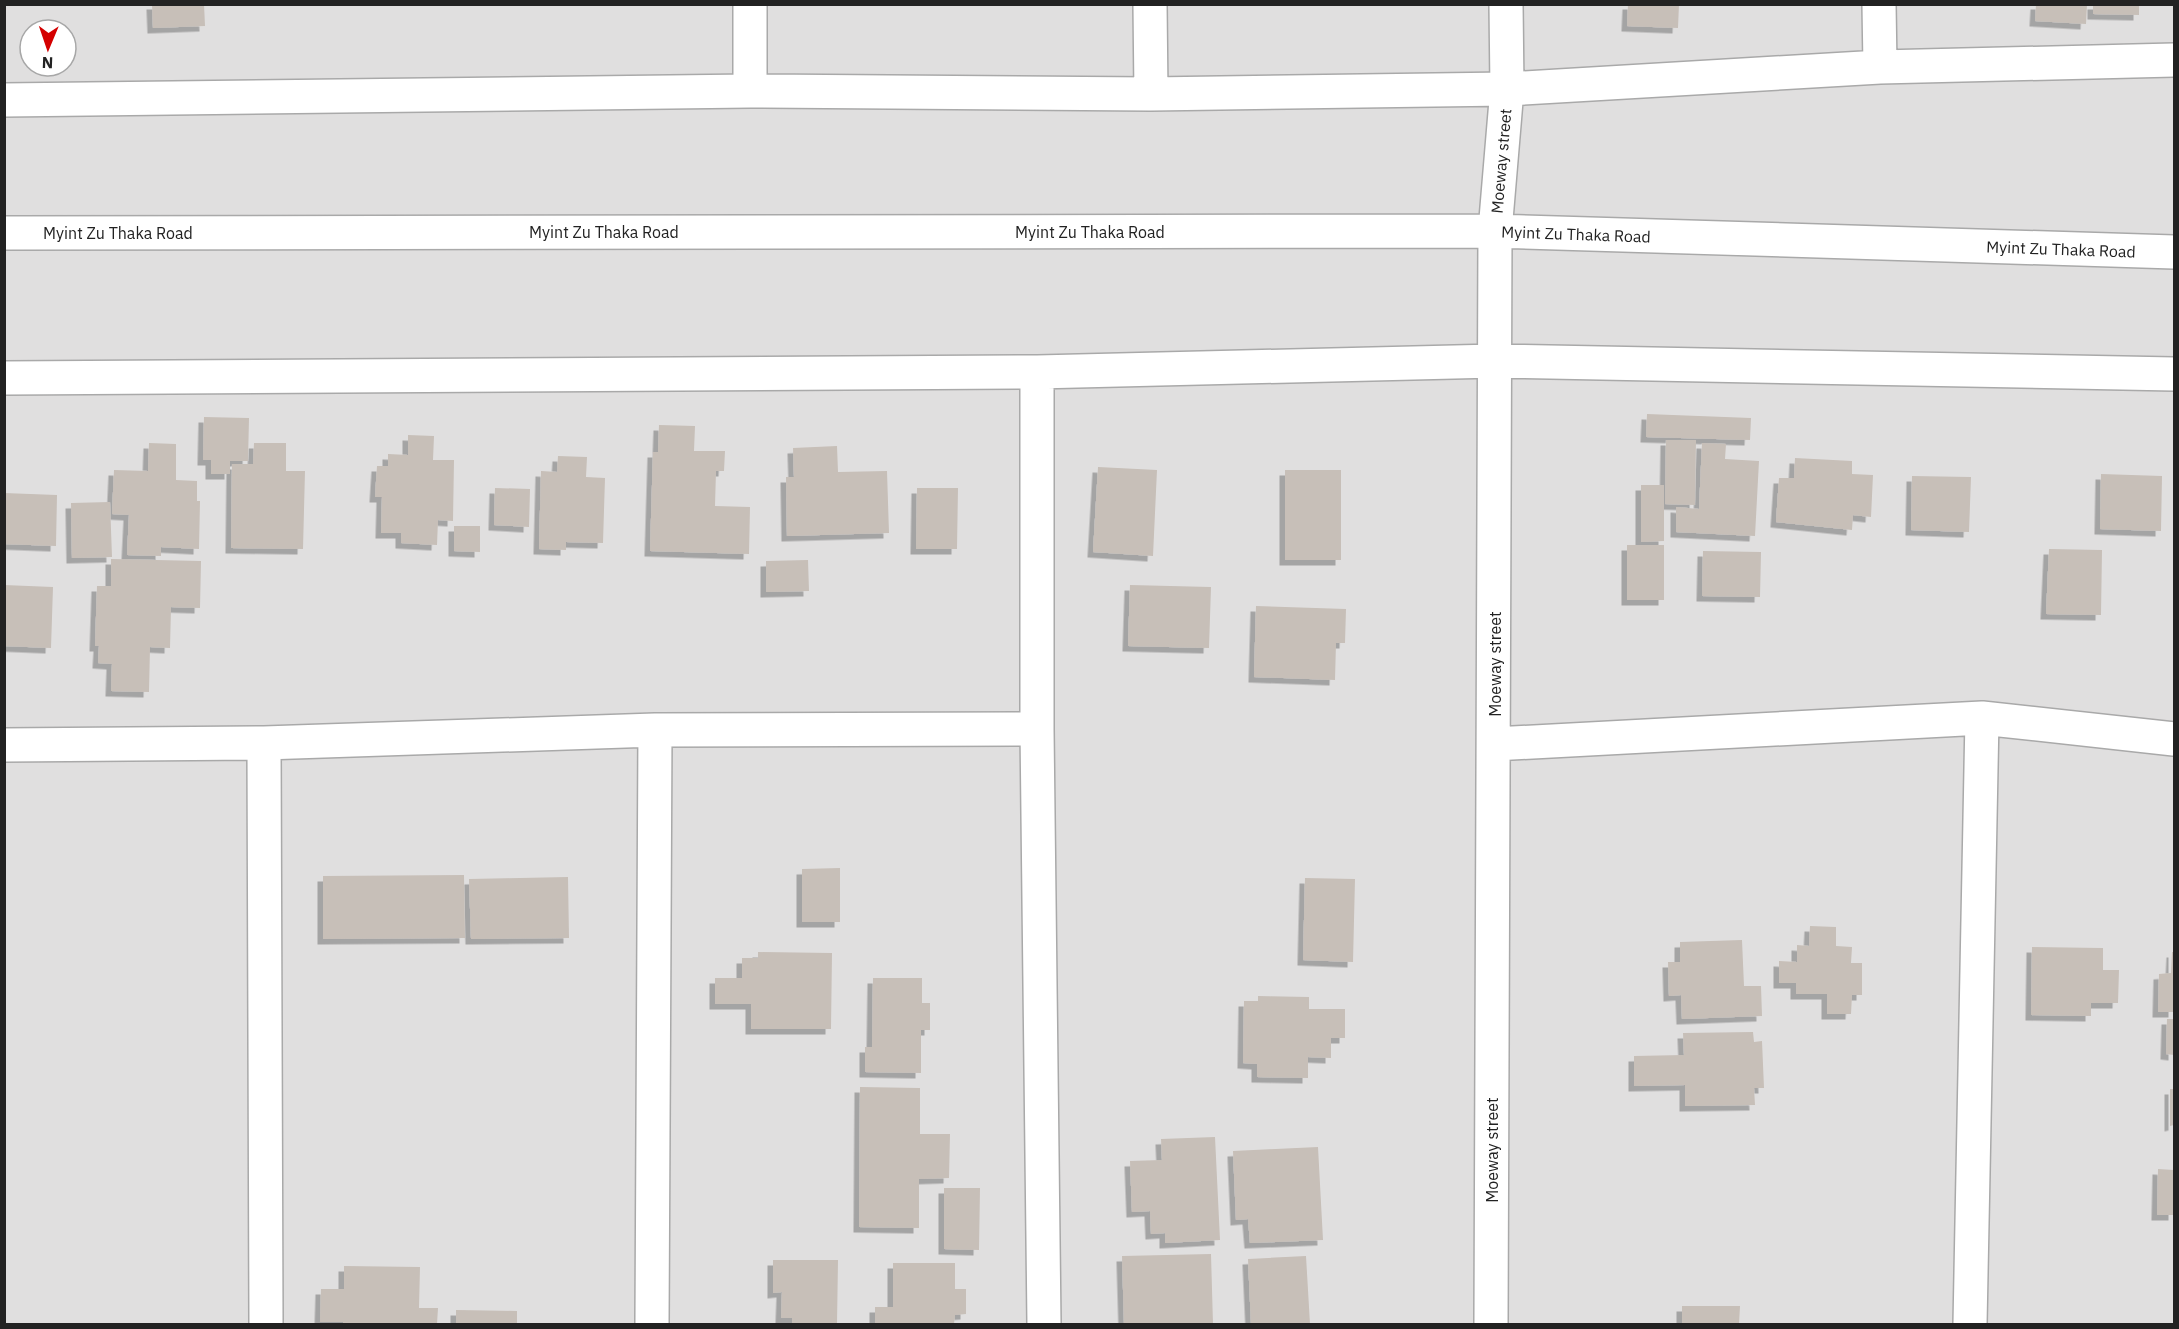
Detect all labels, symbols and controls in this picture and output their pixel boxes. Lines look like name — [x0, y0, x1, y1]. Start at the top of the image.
north arrow — [18, 18, 78, 78]
text: N — [41, 53, 54, 73]
street label: Moeway street — [1486, 108, 1516, 214]
street label: Myint Zu Thaka Road — [1501, 221, 1651, 247]
street label: Myint Zu Thaka Road — [529, 222, 679, 242]
street label: Myint Zu Thaka Road — [1015, 222, 1165, 242]
street label: Myint Zu Thaka Road — [43, 223, 193, 243]
street label: Myint Zu Thaka Road — [1986, 236, 2136, 262]
street label: Moeway street — [1485, 611, 1505, 717]
street label: Moeway street — [1482, 1097, 1502, 1203]

